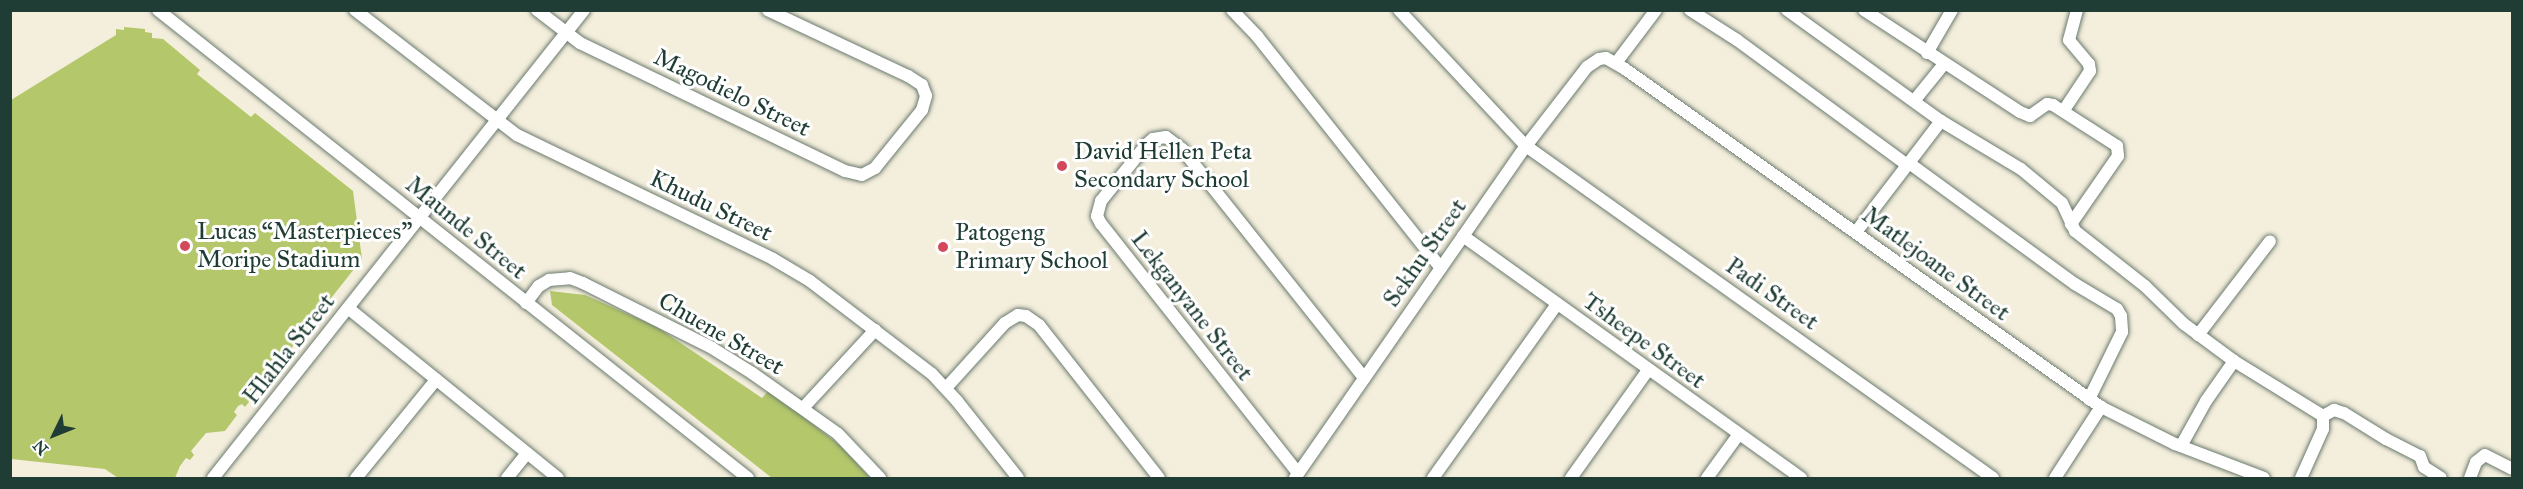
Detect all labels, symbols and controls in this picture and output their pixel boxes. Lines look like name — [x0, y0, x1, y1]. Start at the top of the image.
street label: Magodielo Street — [649, 43, 815, 143]
place label: David Hellen Peta Secondary School — [1074, 138, 1252, 194]
marker: David Hellen Peta Secondary School — [1055, 159, 1069, 173]
street label: Khudu Street — [645, 164, 777, 248]
street label: Maunde Street — [400, 170, 532, 286]
street label: Sekhu Street — [1377, 193, 1473, 313]
street label: Matlejoane Street — [1856, 201, 2016, 327]
place label: Lucas “Masterpieces” Moripe Stadium — [197, 218, 412, 274]
place label: Patogeng Primary School — [955, 219, 1108, 275]
street label: Lekganyane Street — [1125, 226, 1259, 386]
marker: Lucas “Masterpieces” Moripe Stadium — [178, 239, 192, 253]
marker: Patogeng Primary School — [936, 240, 950, 254]
street label: Padi Street — [1720, 252, 1824, 336]
street label: Chuene Street — [653, 286, 789, 382]
street label: Tsheepe Street — [1577, 287, 1711, 395]
street label: Hlahla Street — [237, 288, 341, 410]
north arrow — [24, 405, 84, 465]
text: N — [29, 436, 52, 459]

